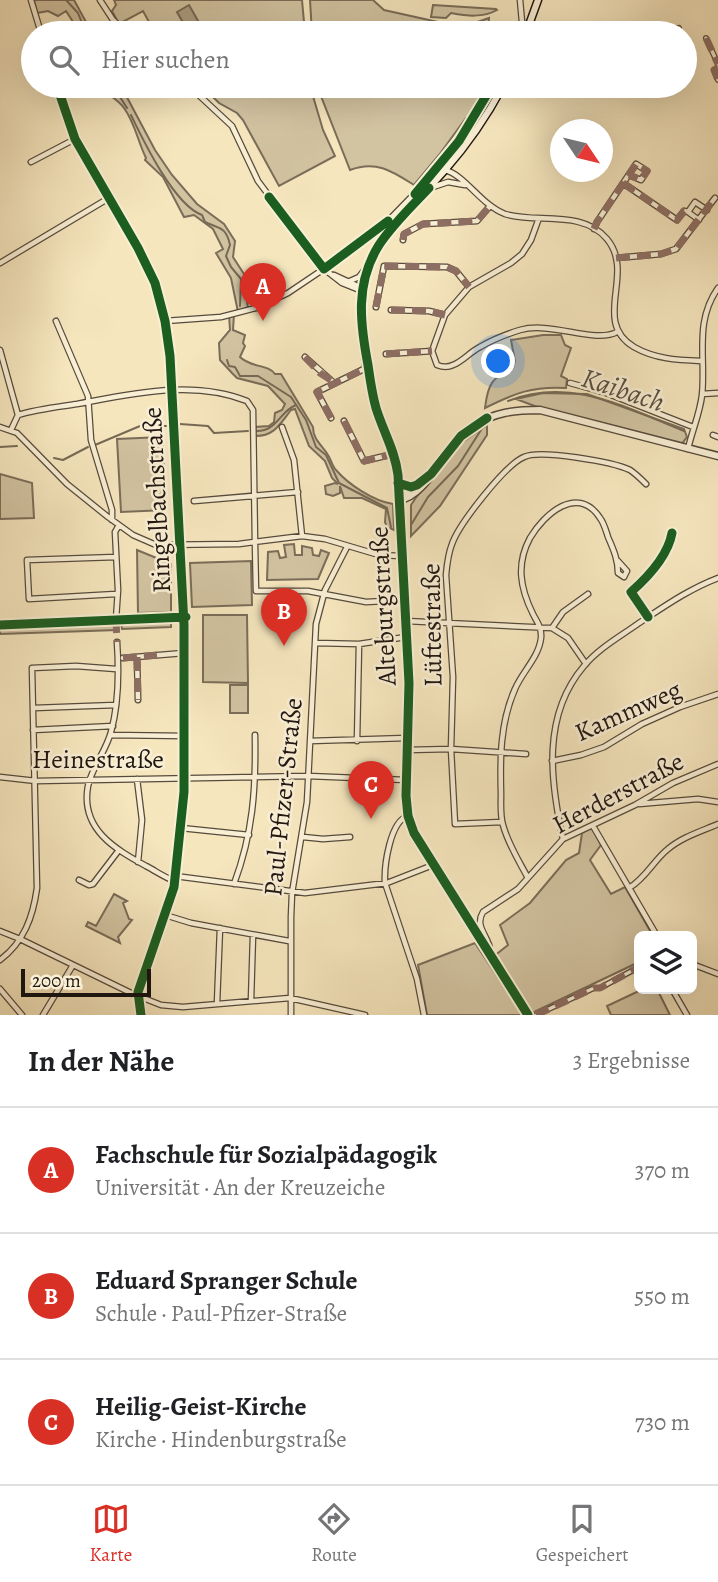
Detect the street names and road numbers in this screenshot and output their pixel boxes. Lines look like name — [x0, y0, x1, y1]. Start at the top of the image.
street label: Ringelbachstraße — [135, 406, 179, 594]
street label: Alteburgstraße — [361, 526, 405, 687]
street label: Lüftestraße — [413, 563, 451, 687]
street label: Kammweg — [569, 672, 687, 750]
street label: Paul-Pfizer-Straße — [255, 696, 311, 898]
street label: Heinestraße — [32, 742, 164, 777]
street label: Herderstraße — [546, 744, 690, 842]

